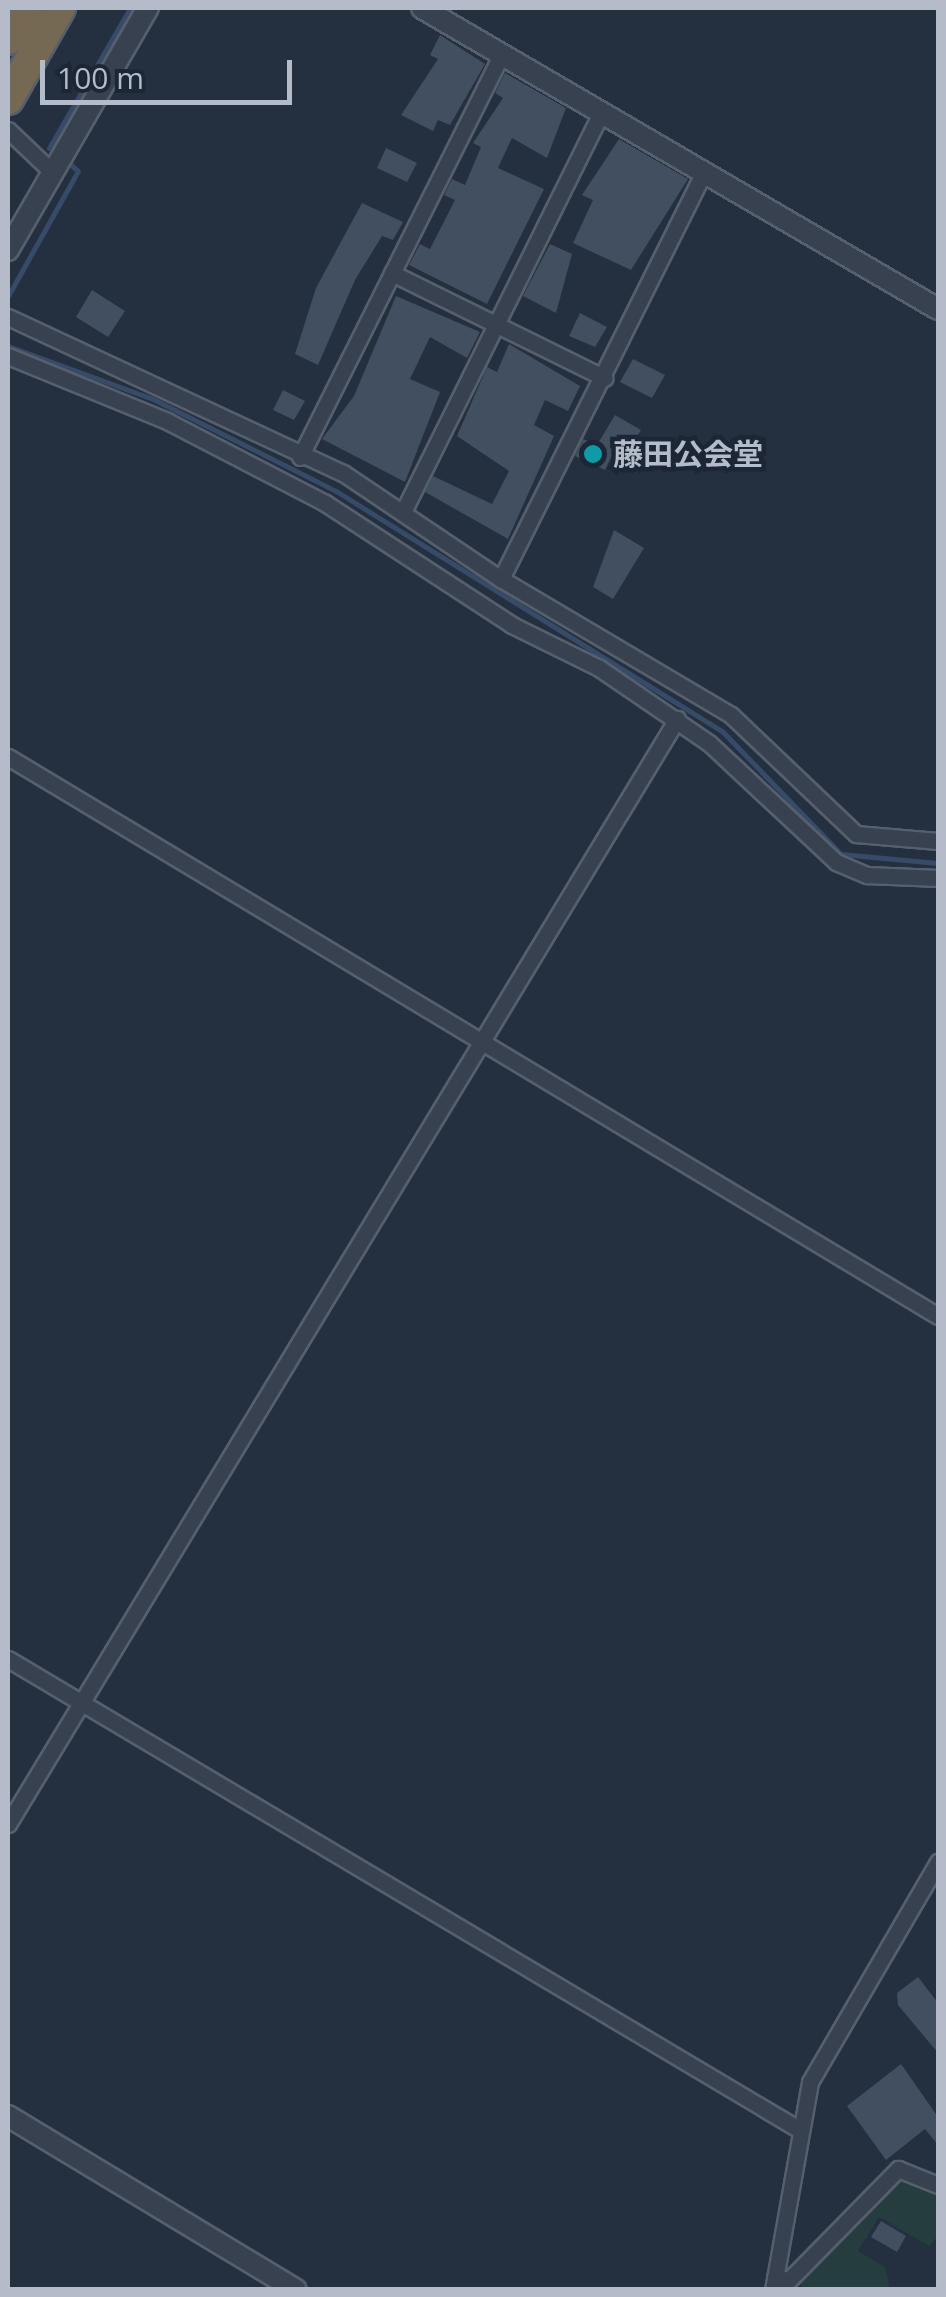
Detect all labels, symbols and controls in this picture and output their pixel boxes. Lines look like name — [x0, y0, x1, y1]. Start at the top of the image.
scale bar — [45, 40, 298, 102]
text: 100 m — [57, 57, 144, 98]
place label: 藤田公会堂 — [613, 436, 763, 472]
marker: 藤田公会堂 — [582, 443, 604, 465]

